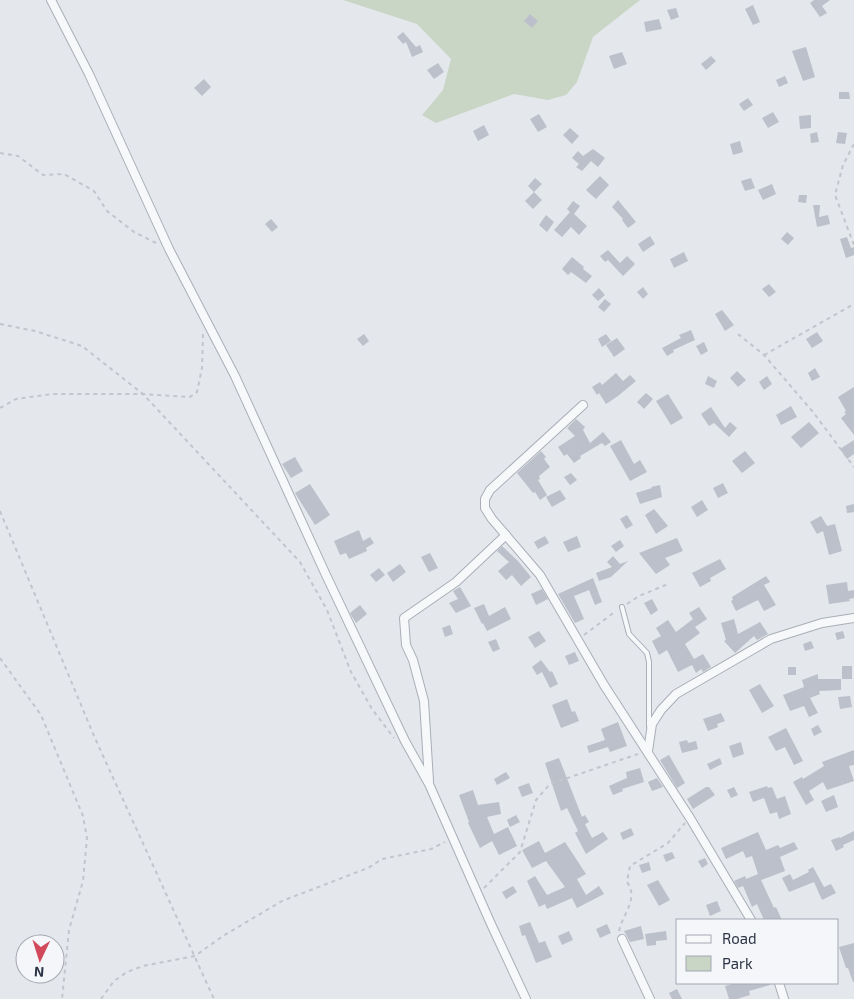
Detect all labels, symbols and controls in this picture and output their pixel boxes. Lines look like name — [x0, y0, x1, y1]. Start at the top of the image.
legend — [676, 919, 839, 984]
text: Road — [722, 929, 757, 947]
north arrow — [15, 934, 65, 984]
text: Park — [722, 954, 753, 972]
text: N — [33, 964, 45, 981]

